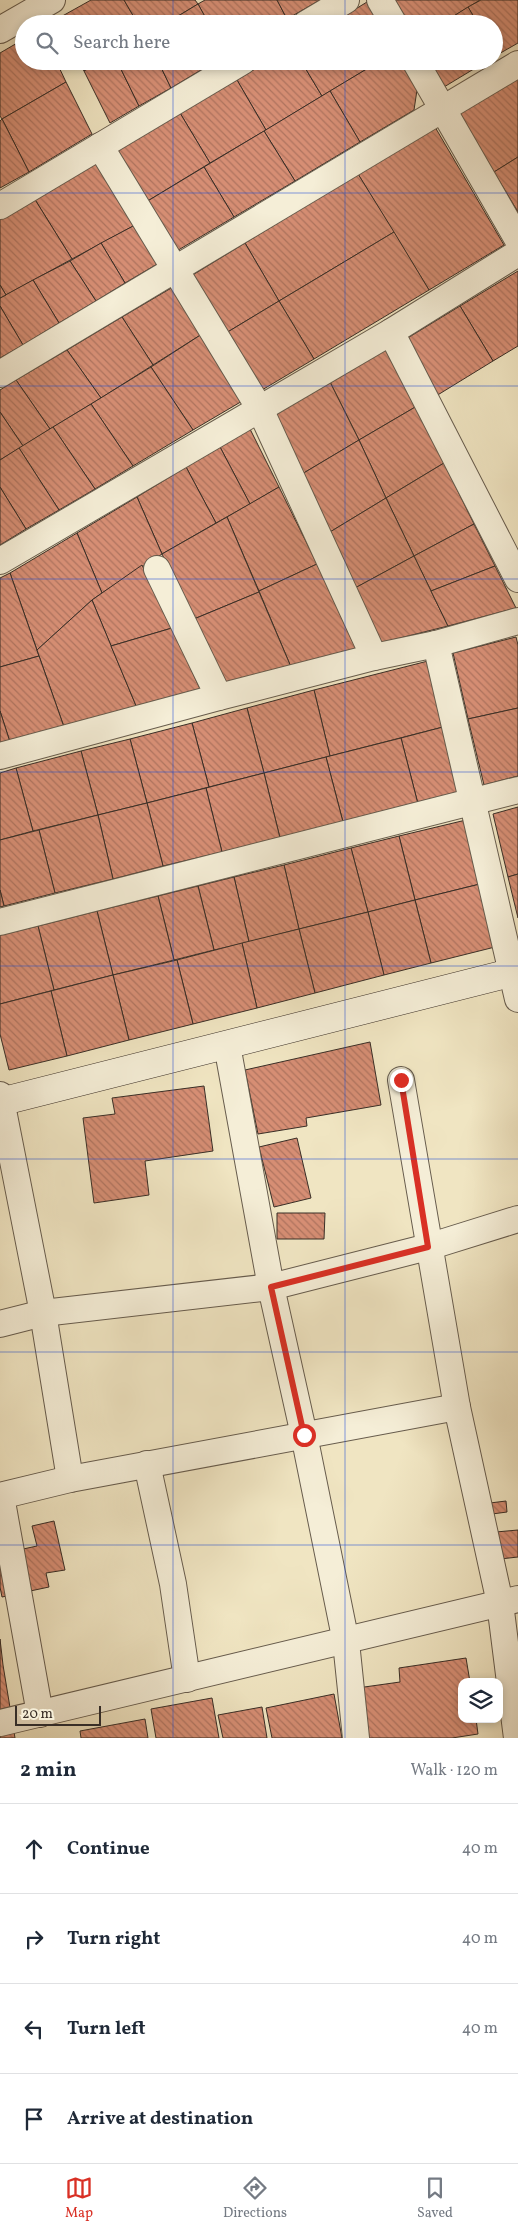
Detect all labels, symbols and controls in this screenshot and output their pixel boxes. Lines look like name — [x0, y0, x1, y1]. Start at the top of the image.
search box — [15, 15, 503, 70]
icon: search — [33, 29, 61, 57]
text: Search here — [73, 30, 170, 56]
route end — [390, 1069, 413, 1092]
route start — [293, 1424, 316, 1447]
map controls — [458, 1678, 503, 1723]
button: layers — [458, 1678, 503, 1723]
scale bar — [15, 1703, 101, 1726]
text: 20 m — [22, 1705, 53, 1724]
text: 2 min — [20, 1756, 77, 1785]
text: Walk · 120 m — [410, 1760, 498, 1782]
icon: ahead — [20, 1835, 48, 1863]
text: Continue — [67, 1836, 150, 1862]
text: 40 m — [462, 1838, 498, 1860]
icon: right — [20, 1925, 48, 1953]
text: Turn right — [67, 1926, 160, 1952]
text: 40 m — [462, 1928, 498, 1950]
icon: left — [20, 2015, 48, 2043]
text: Turn left — [67, 2016, 146, 2042]
text: 40 m — [462, 2018, 498, 2040]
icon: arrive — [20, 2105, 48, 2133]
text: Arrive at destination — [67, 2106, 253, 2132]
tab: Map — [65, 2174, 93, 2223]
tab: Directions — [223, 2174, 287, 2223]
tab: Saved — [417, 2174, 453, 2223]

